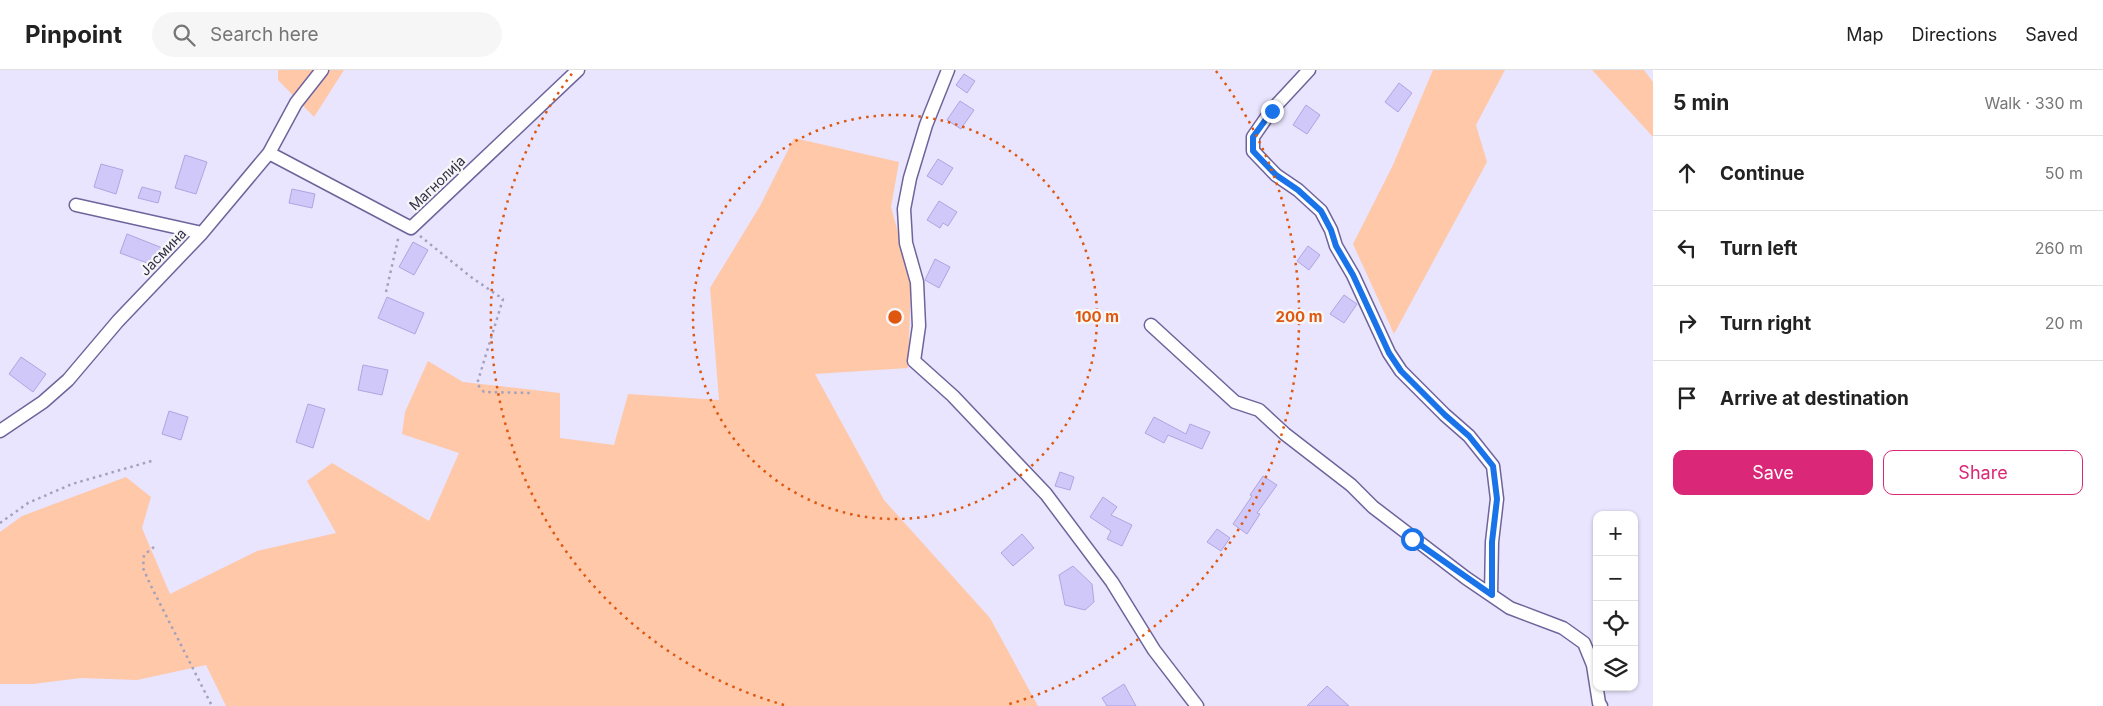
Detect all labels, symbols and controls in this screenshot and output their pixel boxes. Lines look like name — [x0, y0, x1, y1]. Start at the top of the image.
search box — [152, 12, 502, 57]
text: Pinpoint — [25, 20, 122, 49]
icon: search — [170, 21, 198, 49]
text: Search here — [210, 23, 319, 46]
text: Map — [1846, 24, 1884, 45]
text: Directions — [1912, 24, 1997, 45]
text: Saved — [2025, 24, 2078, 45]
text: 5 min — [1673, 90, 1729, 115]
text: Walk · 330 m — [1984, 93, 2083, 113]
route end — [1261, 100, 1284, 123]
street label: Магнолија — [405, 152, 468, 213]
icon: ahead — [1673, 159, 1701, 187]
text: Continue — [1720, 162, 1805, 185]
text: 50 m — [2045, 163, 2083, 183]
street label: Јасмина — [136, 225, 189, 279]
icon: left — [1673, 234, 1701, 262]
text: Turn left — [1720, 237, 1798, 260]
text: 260 m — [2035, 238, 2083, 258]
text: 100 m — [1075, 307, 1119, 326]
text: 200 m — [1276, 307, 1322, 326]
centre of rings — [886, 308, 904, 326]
icon: right — [1673, 309, 1701, 337]
text: Turn right — [1720, 312, 1811, 335]
text: 20 m — [2045, 313, 2083, 333]
icon: arrive — [1673, 384, 1701, 412]
text: Arrive at destination — [1720, 387, 1909, 410]
button: Save — [1673, 450, 1873, 495]
button: Share — [1883, 450, 2083, 495]
map controls — [1593, 511, 1638, 691]
button: + — [1593, 511, 1638, 556]
route start — [1401, 528, 1424, 551]
button: − — [1593, 556, 1638, 601]
button: locate — [1593, 601, 1638, 646]
button: layers — [1593, 646, 1638, 691]

